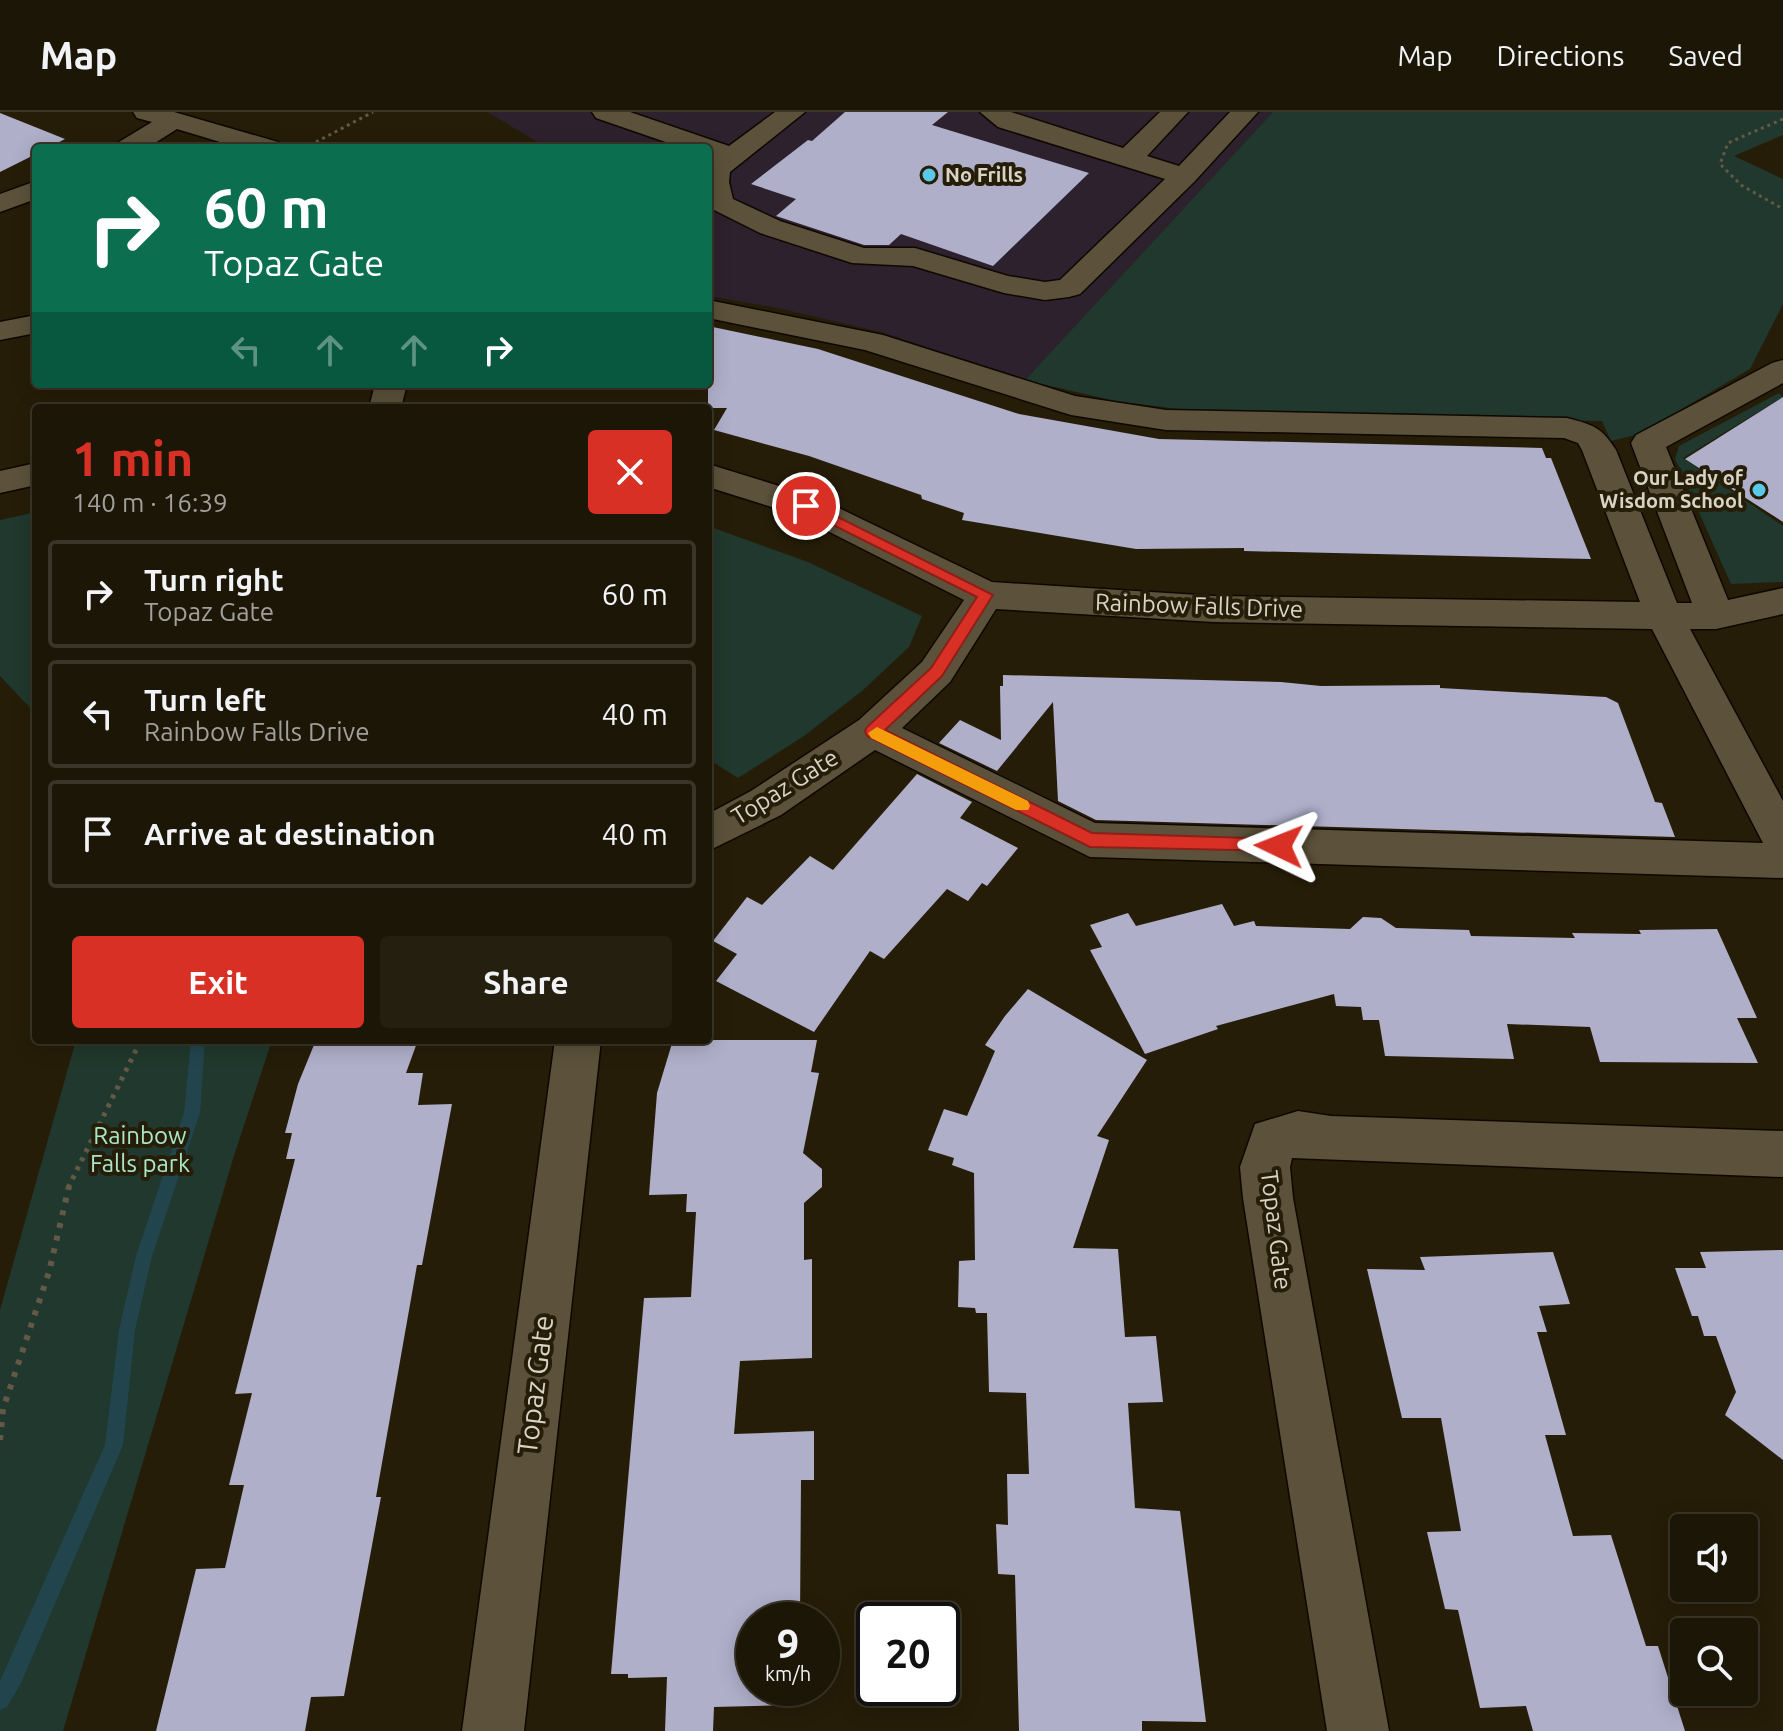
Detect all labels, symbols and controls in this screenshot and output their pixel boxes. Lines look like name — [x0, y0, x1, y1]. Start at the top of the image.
text: Map — [40, 34, 117, 76]
text: Map — [1397, 40, 1453, 71]
text: Directions — [1497, 40, 1624, 71]
text: Saved — [1668, 40, 1743, 71]
place label: No Frills — [945, 163, 1023, 186]
marker: No Frills — [920, 166, 938, 184]
icon: right — [72, 176, 176, 280]
text: 60 m — [204, 176, 329, 239]
text: Topaz Gate — [204, 242, 384, 283]
icon: left — [224, 328, 268, 372]
icon: ahead — [308, 328, 352, 372]
icon: ahead — [392, 328, 436, 372]
icon: right — [476, 328, 520, 372]
button: close — [588, 430, 672, 514]
text: 1 min — [72, 431, 193, 485]
place label: Our Lady of Wisdom School — [1599, 466, 1744, 512]
pin — [772, 472, 840, 540]
marker: Our Lady of Wisdom School — [1750, 481, 1768, 499]
icon: arrive — [784, 484, 828, 528]
text: 140 m · 16:39 — [72, 488, 228, 517]
text: Turn right — [144, 563, 284, 597]
icon: right — [76, 572, 120, 616]
text: 60 m — [601, 577, 668, 611]
street label: Rainbow Falls Drive — [1094, 588, 1304, 623]
text: Topaz Gate — [144, 597, 274, 626]
text: Turn left — [144, 683, 266, 717]
icon: left — [76, 692, 120, 736]
text: 40 m — [601, 697, 668, 731]
text: Rainbow Falls Drive — [144, 717, 370, 746]
street label: Topaz Gate — [727, 743, 843, 830]
position arrow — [1237, 804, 1321, 888]
icon: arrive — [76, 812, 120, 856]
text: Arrive at destination — [144, 817, 436, 851]
text: 40 m — [601, 817, 668, 851]
button: Exit — [72, 936, 364, 1028]
button: Share — [380, 936, 672, 1028]
park label: Rainbow Falls park — [90, 1122, 190, 1177]
street label: Topaz Gate — [1256, 1169, 1297, 1291]
street label: Topaz Gate — [511, 1314, 558, 1456]
map controls — [1670, 1514, 1758, 1706]
button: sound — [1670, 1514, 1758, 1602]
speed limit sign: 20 — [856, 1602, 960, 1706]
button: search — [1670, 1618, 1758, 1706]
text: 9 — [777, 1621, 799, 1666]
text: km/h — [765, 1662, 811, 1685]

